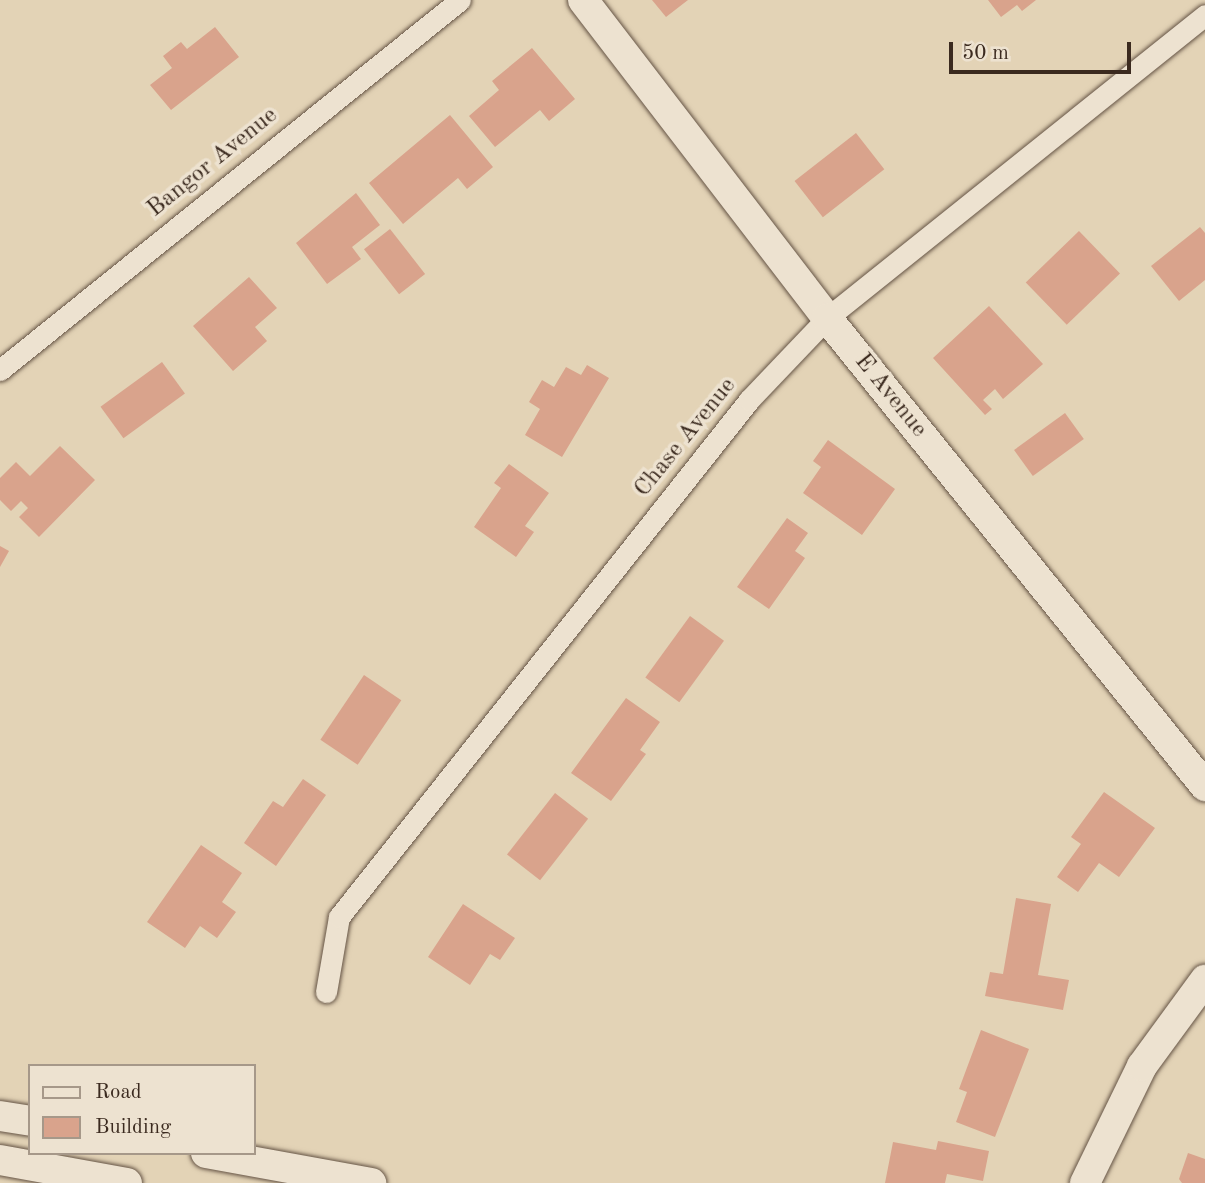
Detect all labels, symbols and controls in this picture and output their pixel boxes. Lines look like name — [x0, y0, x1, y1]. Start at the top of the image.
scale bar — [953, 28, 1135, 72]
text: 50 m — [962, 43, 1009, 64]
street label: Bangor Avenue — [142, 102, 284, 224]
street label: E Avenue — [847, 348, 933, 444]
street label: Chase Avenue — [629, 372, 743, 504]
legend — [28, 1064, 256, 1155]
text: Road — [95, 1082, 142, 1103]
text: Building — [95, 1117, 171, 1138]

